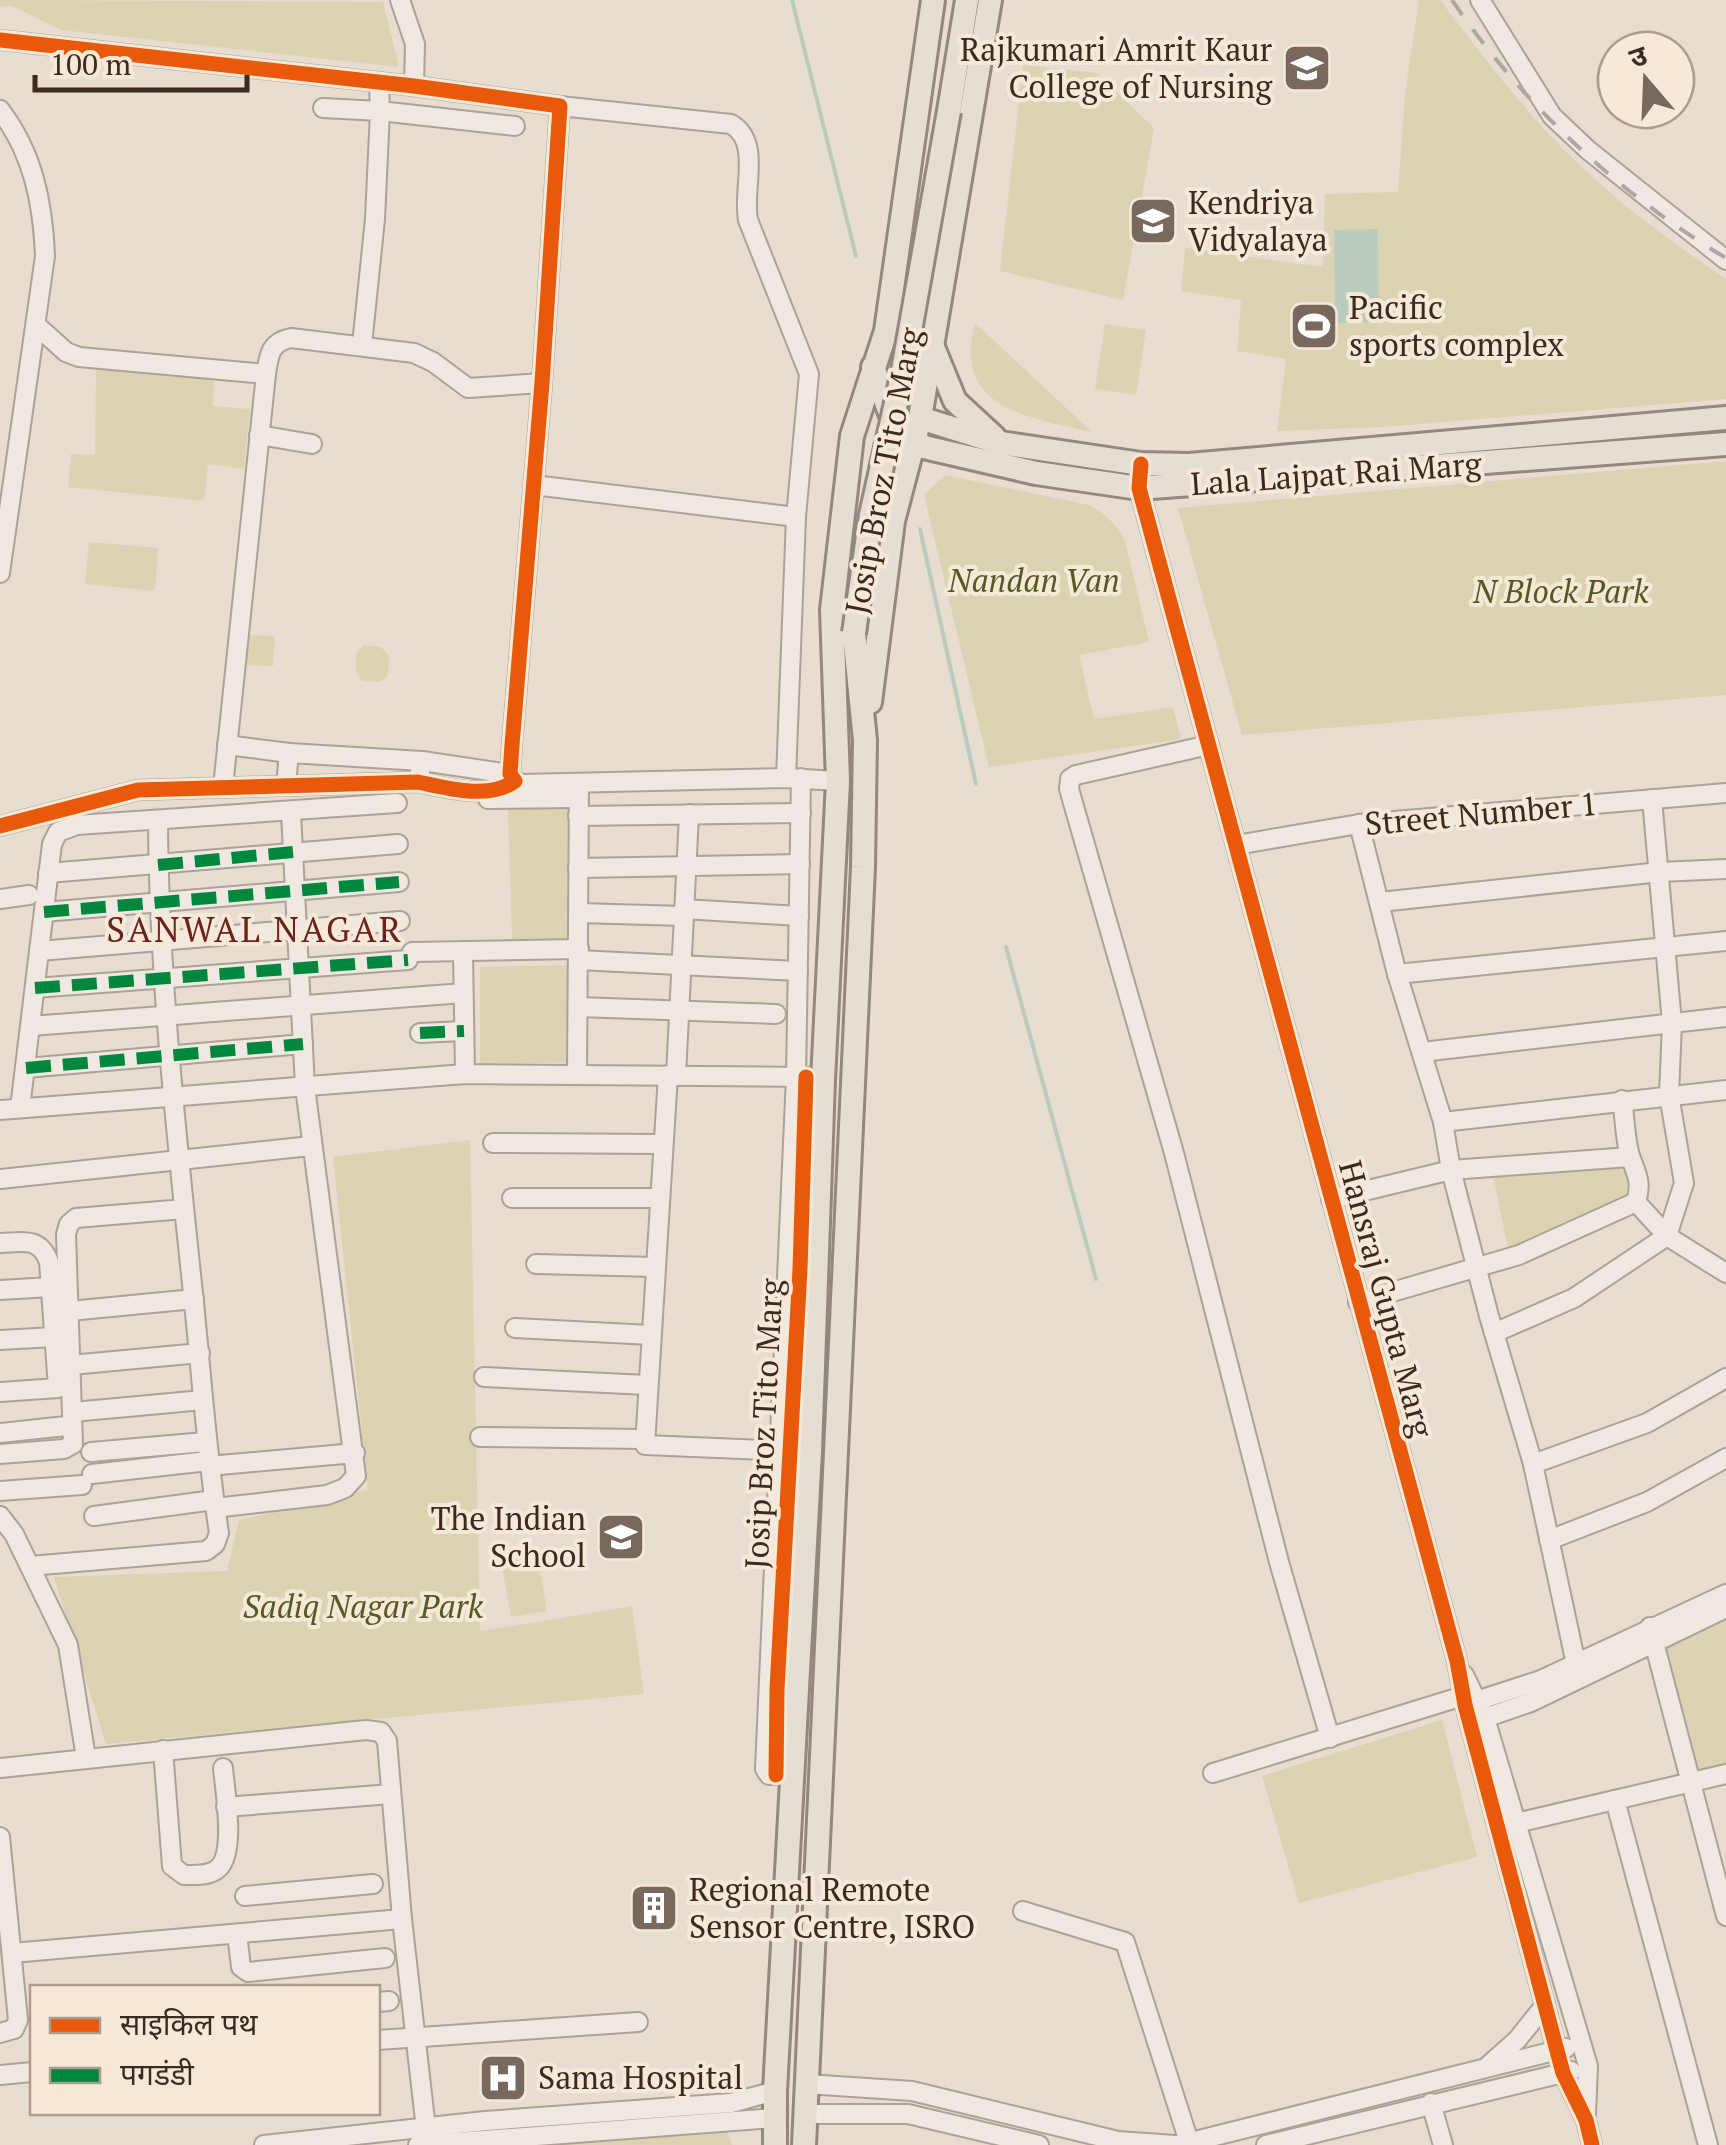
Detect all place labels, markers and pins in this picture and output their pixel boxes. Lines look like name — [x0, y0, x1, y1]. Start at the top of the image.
place label: Rajkumari Amrit Kaur College of Nursing — [960, 28, 1273, 107]
school or university icon: Rajkumari Amrit Kaur College of Nursing — [1281, 42, 1333, 94]
place label: Kendriya Vidyalaya — [1188, 181, 1328, 260]
school or university icon: Kendriya Vidyalaya — [1127, 195, 1179, 247]
place label: Pacific sports complex — [1349, 286, 1564, 365]
sports icon: Pacific sports complex — [1288, 300, 1340, 352]
place label: The Indian School — [431, 1497, 586, 1576]
school or university icon: The Indian School — [595, 1511, 647, 1563]
place label: Regional Remote Sensor Centre, ISRO — [689, 1868, 975, 1947]
building icon: Regional Remote Sensor Centre, ISRO — [628, 1882, 680, 1934]
hospital icon: Sama Hospital — [477, 2052, 529, 2104]
place label: Sama Hospital — [538, 2056, 743, 2098]

